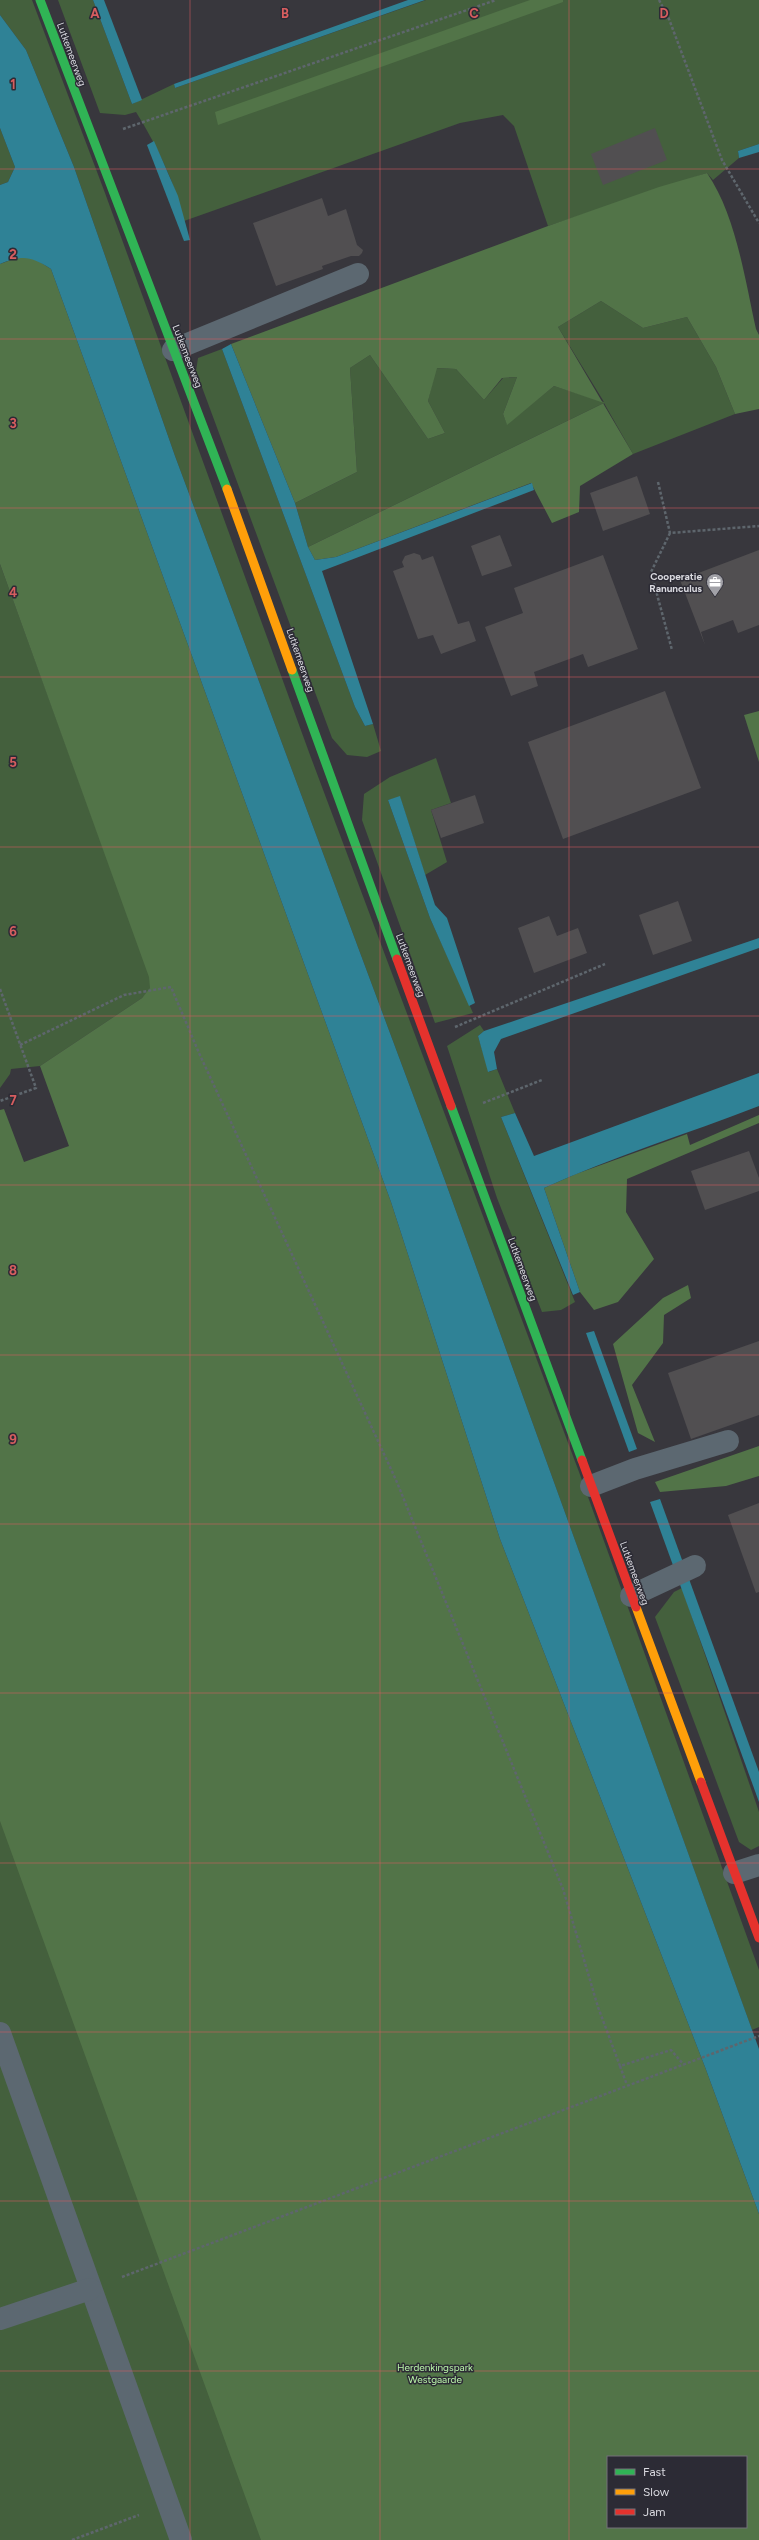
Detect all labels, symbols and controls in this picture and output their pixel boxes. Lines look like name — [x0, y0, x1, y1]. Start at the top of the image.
text: A — [90, 6, 100, 21]
text: B — [281, 6, 289, 21]
text: C — [469, 6, 479, 21]
text: D — [659, 6, 669, 21]
street label: Lutkemeerweg — [54, 21, 89, 88]
text: 1 — [10, 77, 16, 92]
text: 2 — [9, 247, 17, 262]
street label: Lutkemeerweg — [170, 323, 206, 390]
text: 3 — [9, 416, 17, 431]
place label: Cooperatie Ranunculus — [649, 570, 702, 595]
office icon: Cooperatie Ranunculus — [705, 572, 725, 597]
text: 4 — [9, 585, 17, 600]
street label: Lutkemeerweg — [284, 627, 318, 694]
text: 5 — [9, 755, 17, 770]
text: 6 — [9, 924, 17, 939]
street label: Lutkemeerweg — [393, 932, 428, 999]
text: 7 — [9, 1093, 17, 1108]
street label: Lutkemeerweg — [505, 1236, 540, 1303]
text: 8 — [9, 1263, 17, 1278]
text: 9 — [9, 1432, 17, 1447]
street label: Lutkemeerweg — [617, 1540, 652, 1607]
park label: Herdenkingspark Westgaarde — [397, 2361, 473, 2386]
legend — [607, 2456, 747, 2528]
text: Fast — [643, 2465, 666, 2479]
text: Slow — [643, 2485, 670, 2499]
text: Jam — [643, 2505, 666, 2519]

